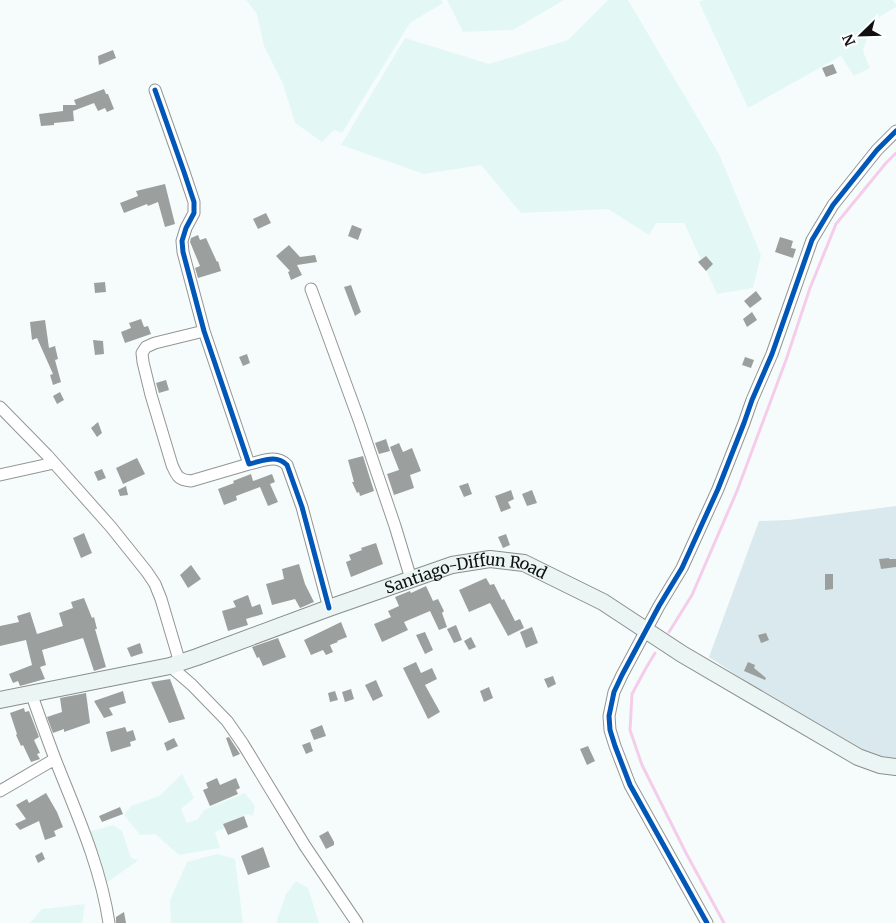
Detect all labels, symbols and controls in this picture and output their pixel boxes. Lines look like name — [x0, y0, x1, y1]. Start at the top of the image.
north arrow — [836, 10, 886, 60]
text: N — [839, 31, 859, 49]
street label: Santiago-Diffun Road — [382, 549, 551, 598]

